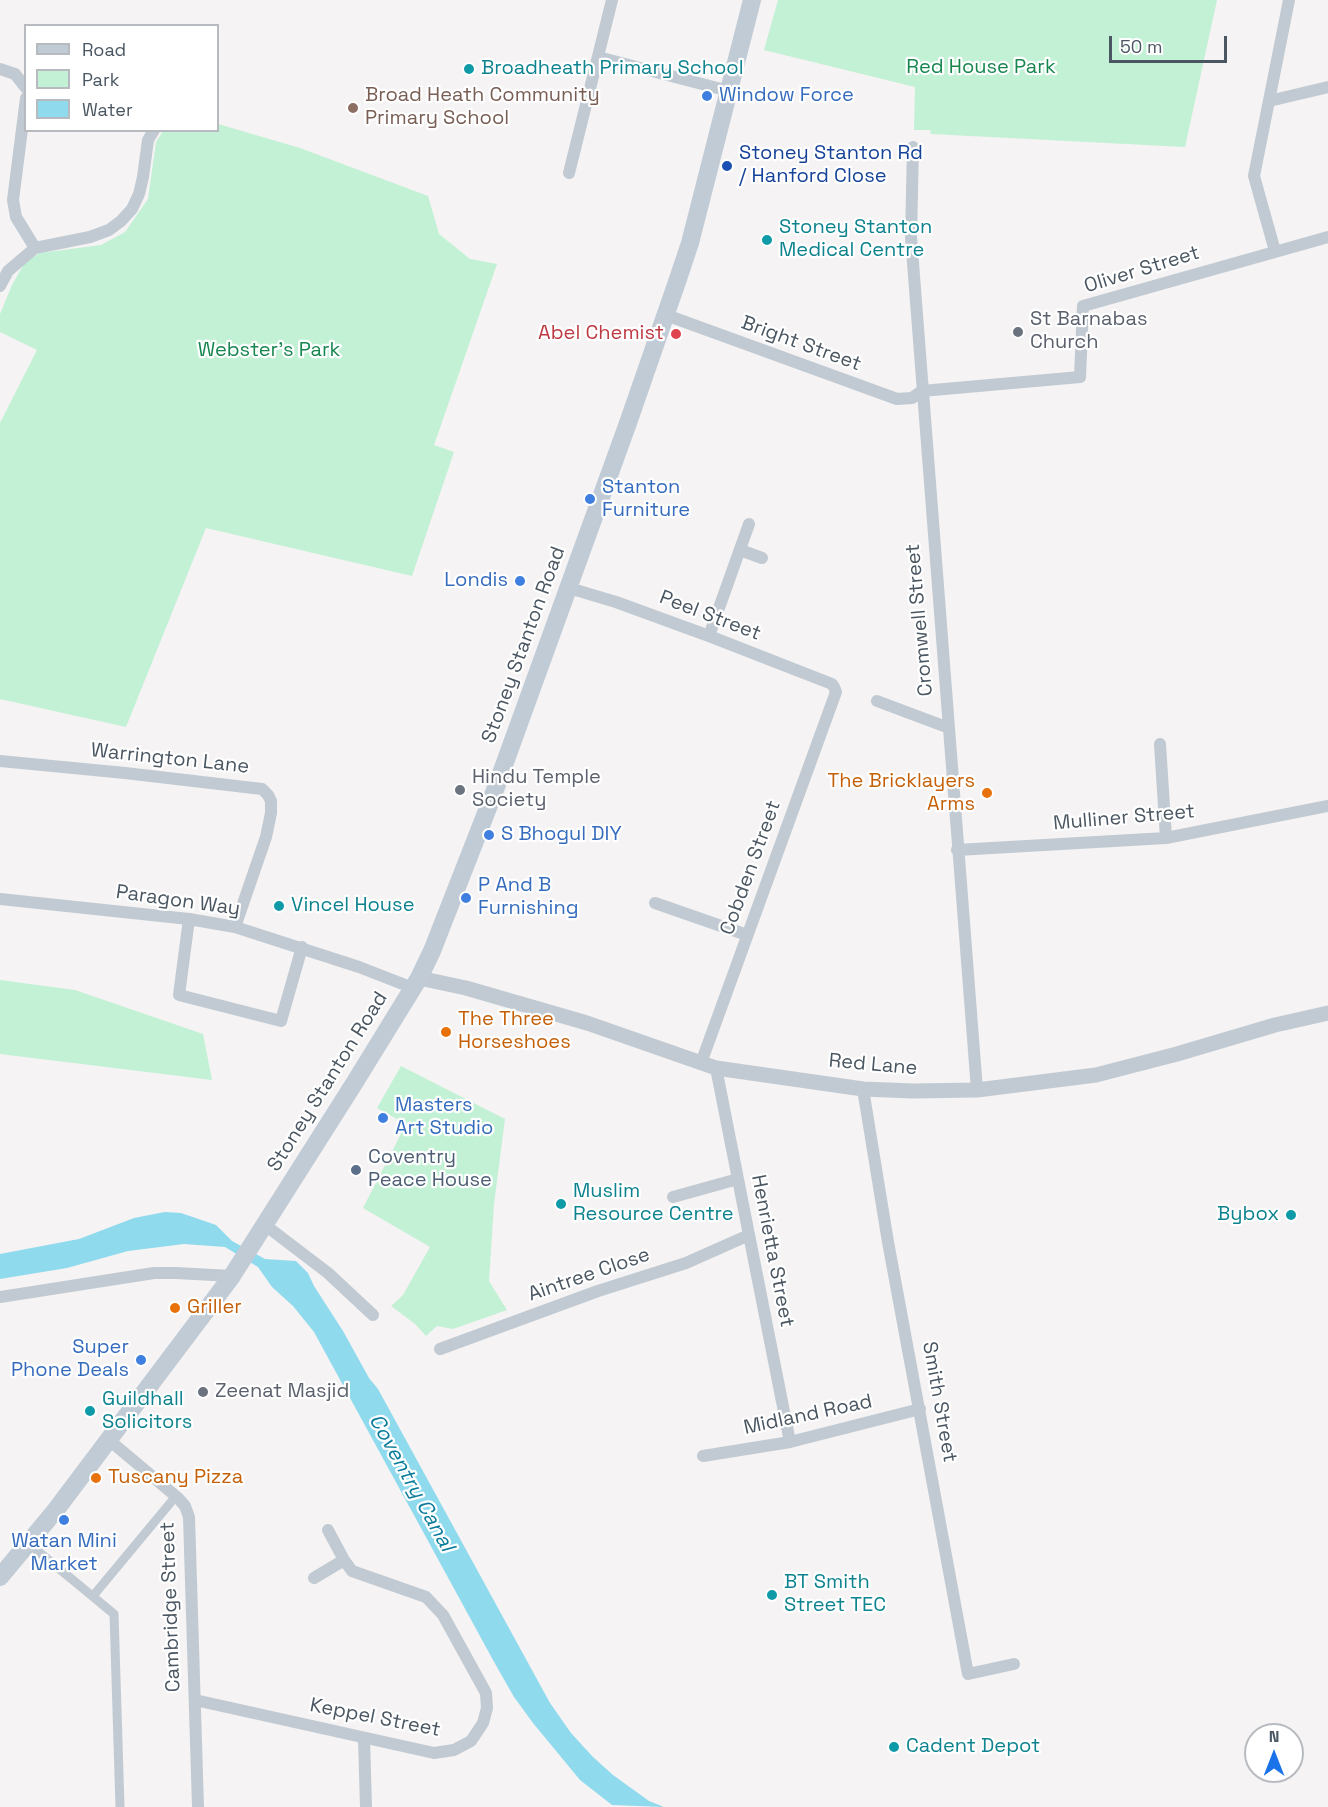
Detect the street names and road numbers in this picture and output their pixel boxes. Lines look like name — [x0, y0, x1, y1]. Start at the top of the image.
street label: Oliver Street — [1081, 241, 1203, 299]
street label: Bright Street — [738, 311, 864, 377]
street label: Stoney Stanton Road — [477, 543, 571, 747]
street label: Cromwell Street — [901, 543, 939, 697]
street label: Peel Street — [656, 586, 764, 646]
street label: Warrington Lane — [90, 739, 250, 779]
street label: Cobden Street — [716, 797, 786, 939]
street label: Mulliner Street — [1052, 800, 1196, 836]
street label: Paragon Way — [114, 880, 242, 922]
street label: Stoney Stanton Road — [263, 988, 393, 1176]
street label: Red Lane — [828, 1049, 918, 1081]
street label: Henrietta Street — [745, 1173, 799, 1329]
street label: Aintree Close — [525, 1243, 653, 1307]
street label: Smith Street — [917, 1340, 961, 1464]
street label: Midland Road — [742, 1390, 874, 1440]
street label: Cambridge Street — [156, 1521, 186, 1693]
street label: Keppel Street — [308, 1694, 442, 1742]

